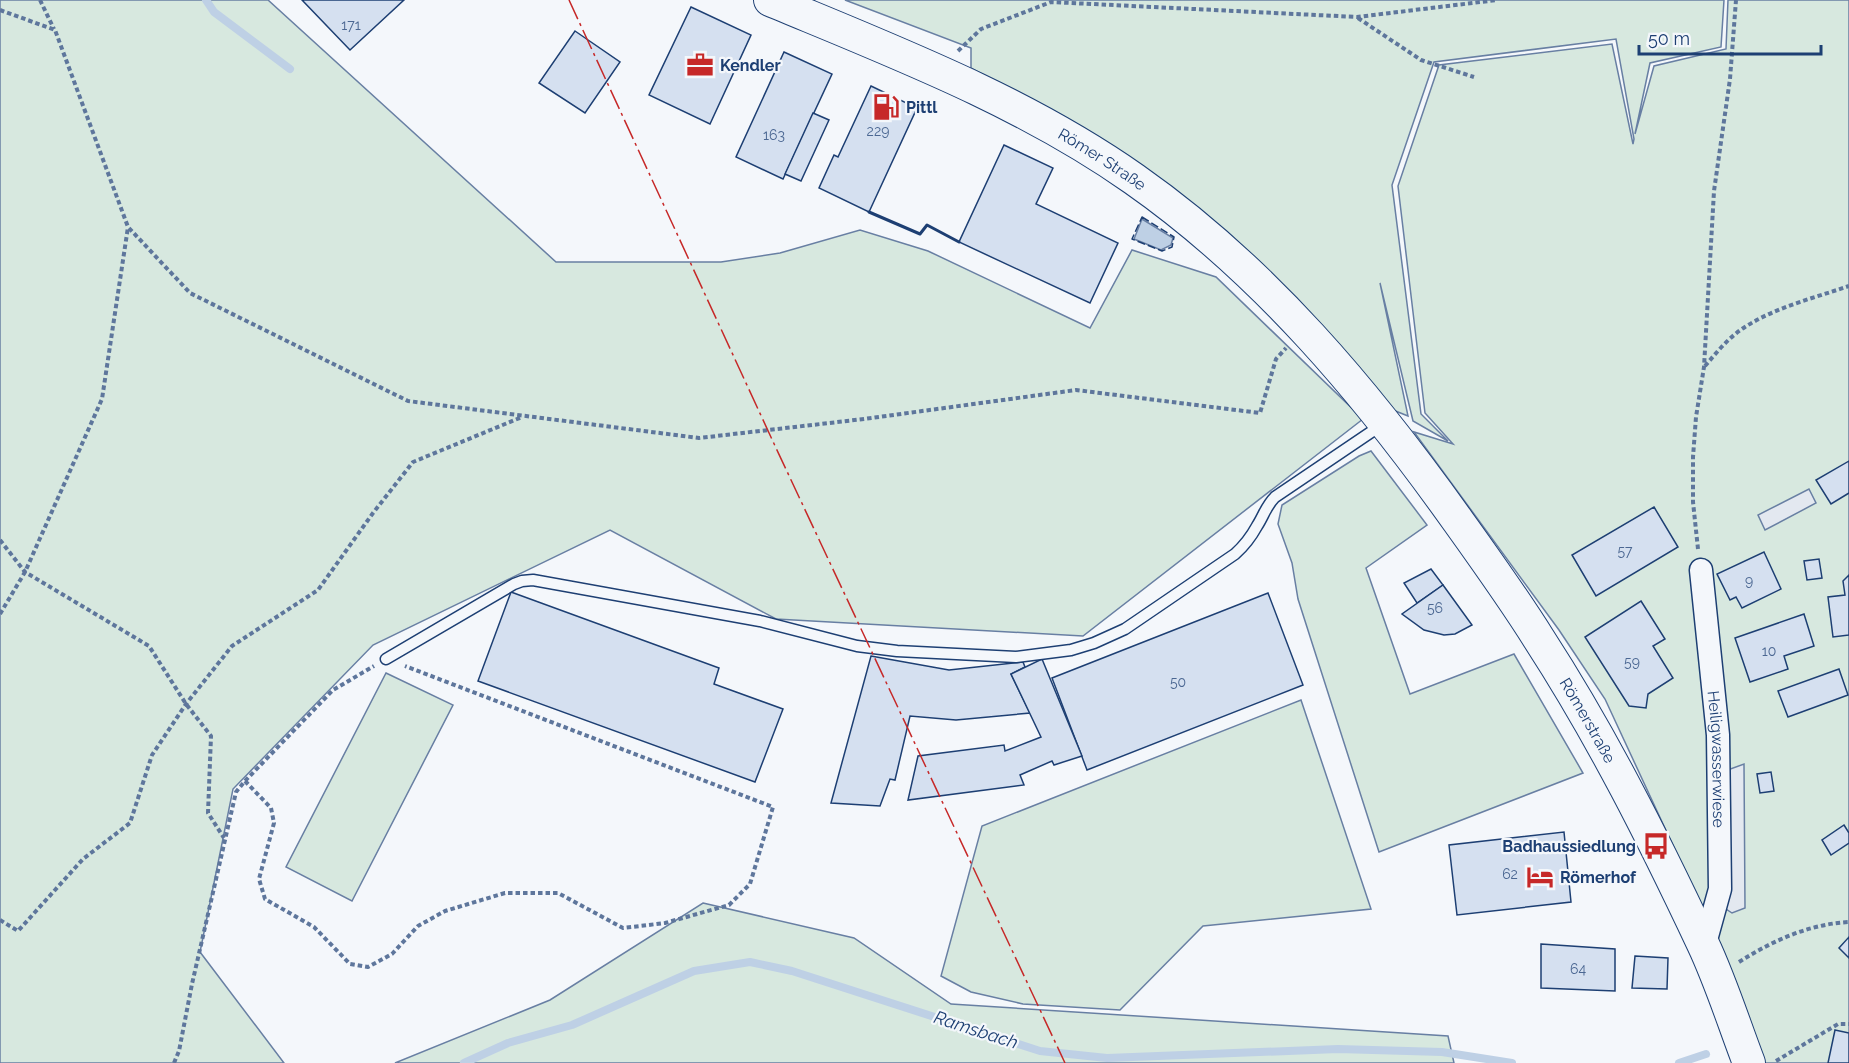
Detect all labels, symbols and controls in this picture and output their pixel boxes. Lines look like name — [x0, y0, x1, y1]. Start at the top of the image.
house number: 171 — [341, 17, 361, 33]
scale bar — [1639, 18, 1820, 56]
text: 50 m — [1648, 28, 1690, 49]
office icon: Kendler — [685, 50, 715, 80]
place label: Kendler — [720, 56, 781, 75]
fuel station icon: Pittl — [871, 92, 901, 122]
place label: Pittl — [906, 98, 938, 117]
house number: 229 — [867, 123, 889, 139]
street label: Römer Straße — [1055, 124, 1150, 195]
house number: 163 — [763, 127, 785, 143]
house number: 57 — [1617, 543, 1633, 559]
house number: 9 — [1745, 573, 1753, 589]
house number: 56 — [1427, 600, 1443, 616]
house number: 10 — [1762, 643, 1776, 659]
house number: 59 — [1624, 654, 1640, 670]
house number: 50 — [1170, 674, 1186, 690]
street label: Römerstraße — [1556, 674, 1620, 766]
street label: Heiligwasserwiese — [1703, 690, 1728, 828]
bus stop icon: Badhaussiedlung — [1641, 831, 1671, 861]
place label: Badhaussiedlung — [1502, 837, 1636, 856]
hotel icon: Römerhof — [1525, 862, 1555, 892]
house number: 62 — [1502, 866, 1518, 882]
place label: Römerhof — [1560, 868, 1637, 887]
house number: 64 — [1570, 961, 1586, 977]
water label: Ramsbach — [932, 1006, 1021, 1053]

